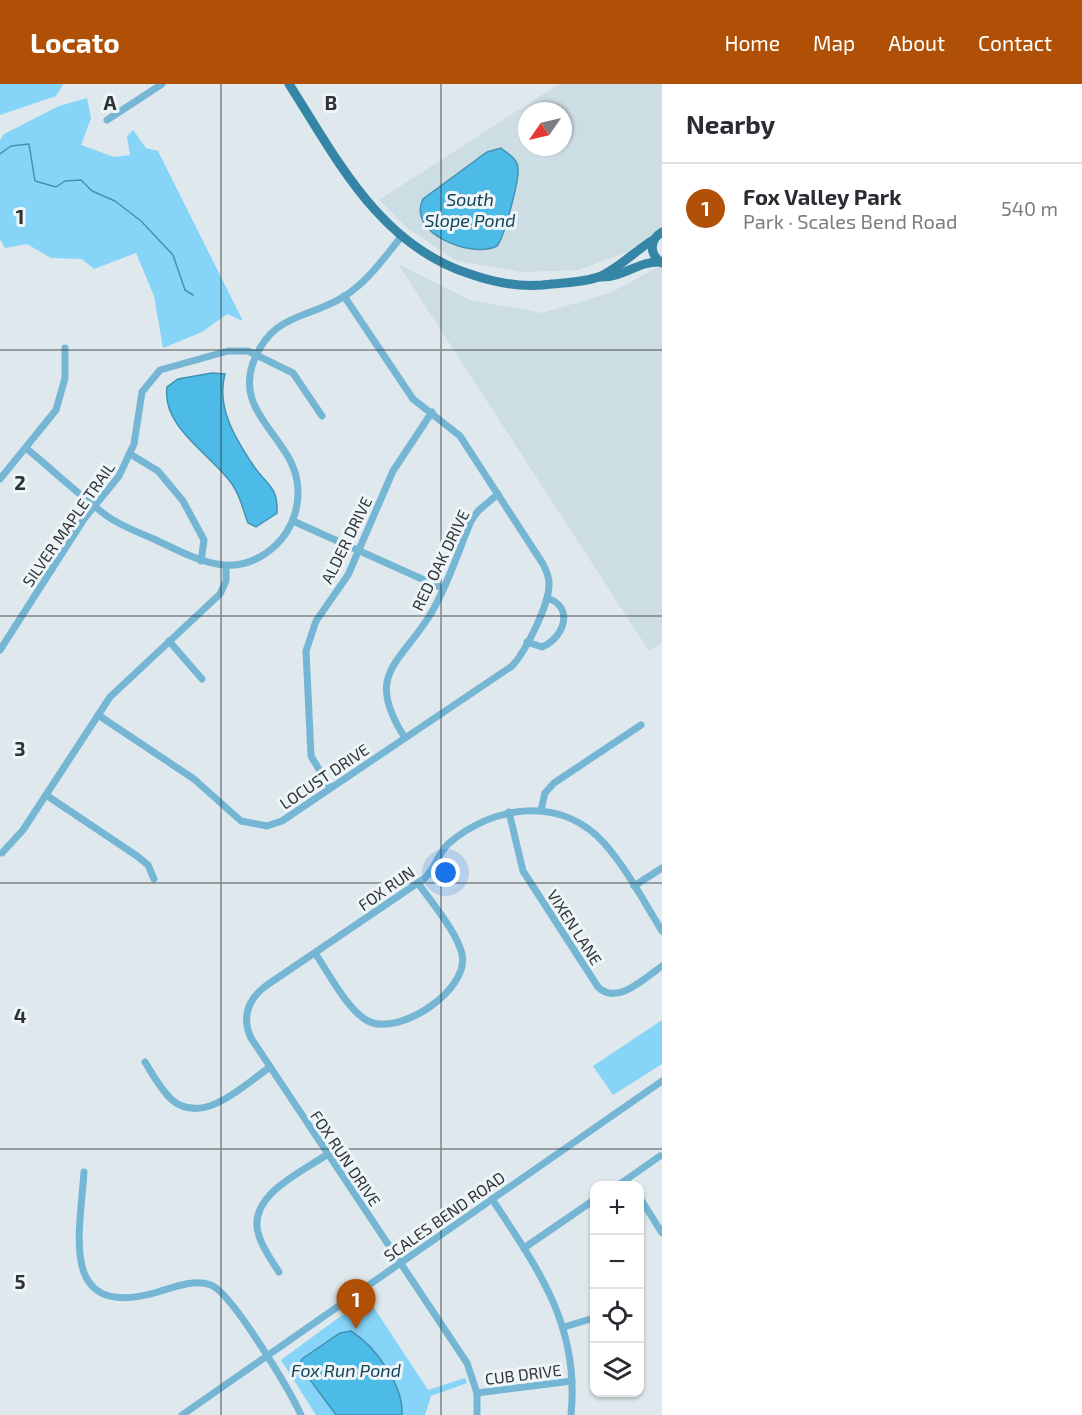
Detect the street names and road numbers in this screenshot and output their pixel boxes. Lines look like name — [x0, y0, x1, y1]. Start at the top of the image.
street label: SILVER MAPLE TRAIL — [18, 458, 118, 590]
street label: ALDER DRIVE — [317, 493, 375, 587]
street label: RED OAK DRIVE — [407, 506, 473, 614]
street label: LOCUST DRIVE — [276, 739, 372, 813]
street label: FOX RUN — [354, 862, 418, 914]
street label: VIXEN LANE — [544, 886, 606, 968]
street label: FOX RUN DRIVE — [307, 1107, 385, 1209]
street label: SCALES BEND ROAD — [380, 1167, 508, 1265]
street label: CUB DRIVE — [484, 1360, 562, 1388]

